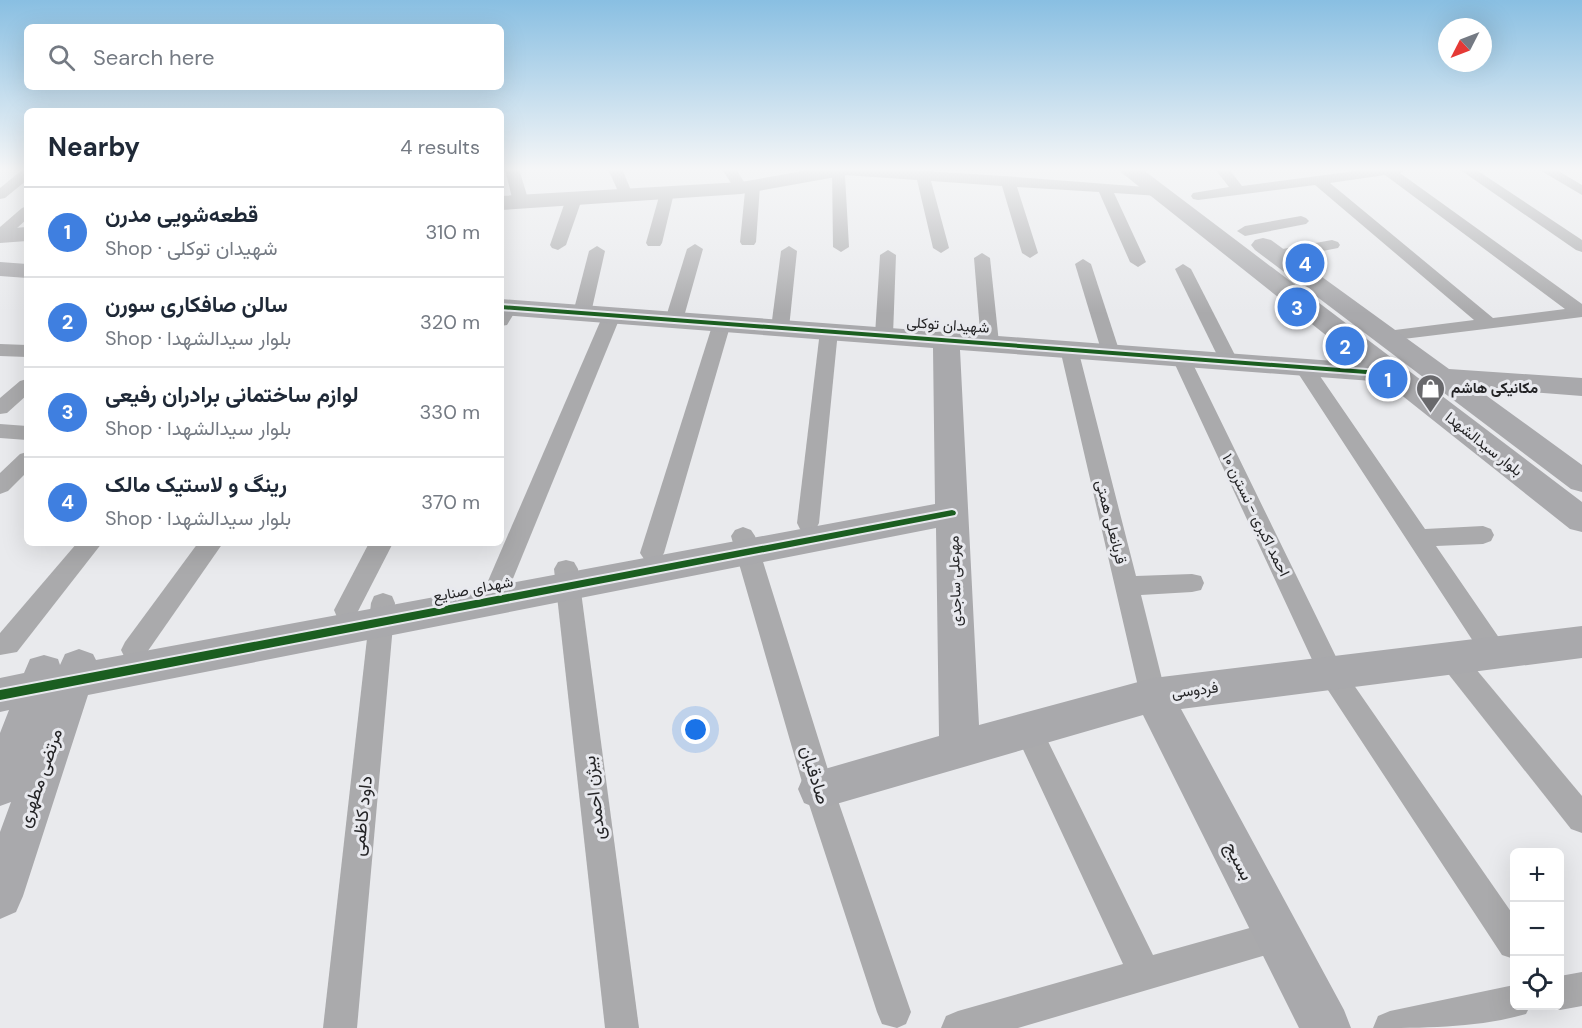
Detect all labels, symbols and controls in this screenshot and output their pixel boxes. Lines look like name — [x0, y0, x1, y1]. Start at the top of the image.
north arrow — [1438, 18, 1492, 72]
search box — [24, 24, 504, 90]
icon: search — [45, 41, 78, 74]
text: Search here — [93, 43, 214, 72]
text: Nearby — [48, 130, 140, 164]
text: 4 results — [400, 134, 480, 160]
text: قطعه‌شویی مدرن — [105, 200, 258, 229]
text: 1 — [64, 219, 71, 245]
text: 310 m — [425, 219, 480, 245]
text: Shop · شهیدان توکلی — [105, 235, 277, 261]
pin: 4 — [1286, 240, 1324, 286]
pin: 3 — [1278, 284, 1316, 330]
text: سالن صافکاری سورن — [105, 290, 288, 319]
text: 2 — [62, 309, 73, 335]
text: 320 m — [420, 309, 480, 335]
street label: شهیدان توکلی — [906, 312, 990, 338]
pin: 2 — [1326, 324, 1364, 368]
text: Shop · بلوار سیدالشهدا — [105, 325, 291, 351]
pin: 1 — [1368, 356, 1408, 401]
shop icon: مکانیکی هاشم — [1414, 372, 1446, 414]
place label: مکانیکی هاشم — [1451, 378, 1538, 398]
text: لوازم ساختمانی برادران رفیعی — [105, 380, 359, 409]
text: 3 — [61, 399, 74, 425]
text: 330 m — [420, 399, 480, 425]
street label: بلوار سیدالشهدا — [1441, 407, 1527, 481]
text: Shop · بلوار سیدالشهدا — [105, 415, 291, 441]
street label: احمد اکبری - نسترن ۱۰ — [1218, 450, 1294, 580]
text: رینگ و لاستیک مالک — [105, 470, 287, 499]
street label: قربانعلی همتی — [1091, 478, 1131, 566]
text: 4 — [61, 489, 74, 515]
text: 370 m — [421, 489, 480, 515]
text: Shop · بلوار سیدالشهدا — [105, 505, 291, 531]
street label: مهرعلی ساجدی — [943, 535, 967, 627]
street label: شهدای صنایع — [431, 571, 515, 608]
street label: فردوسی — [1171, 677, 1220, 703]
your location — [681, 715, 710, 744]
street label: مرتضی مطهری — [12, 725, 68, 831]
street label: صادقیان — [795, 743, 835, 807]
street label: بیژن احمدی — [577, 755, 611, 841]
street label: داود کاظمی — [346, 775, 378, 857]
street label: بسیج — [1219, 838, 1259, 884]
map controls — [1510, 848, 1564, 1010]
button: + — [1510, 848, 1564, 902]
button: − — [1510, 902, 1564, 956]
button: locate — [1510, 956, 1564, 1010]

